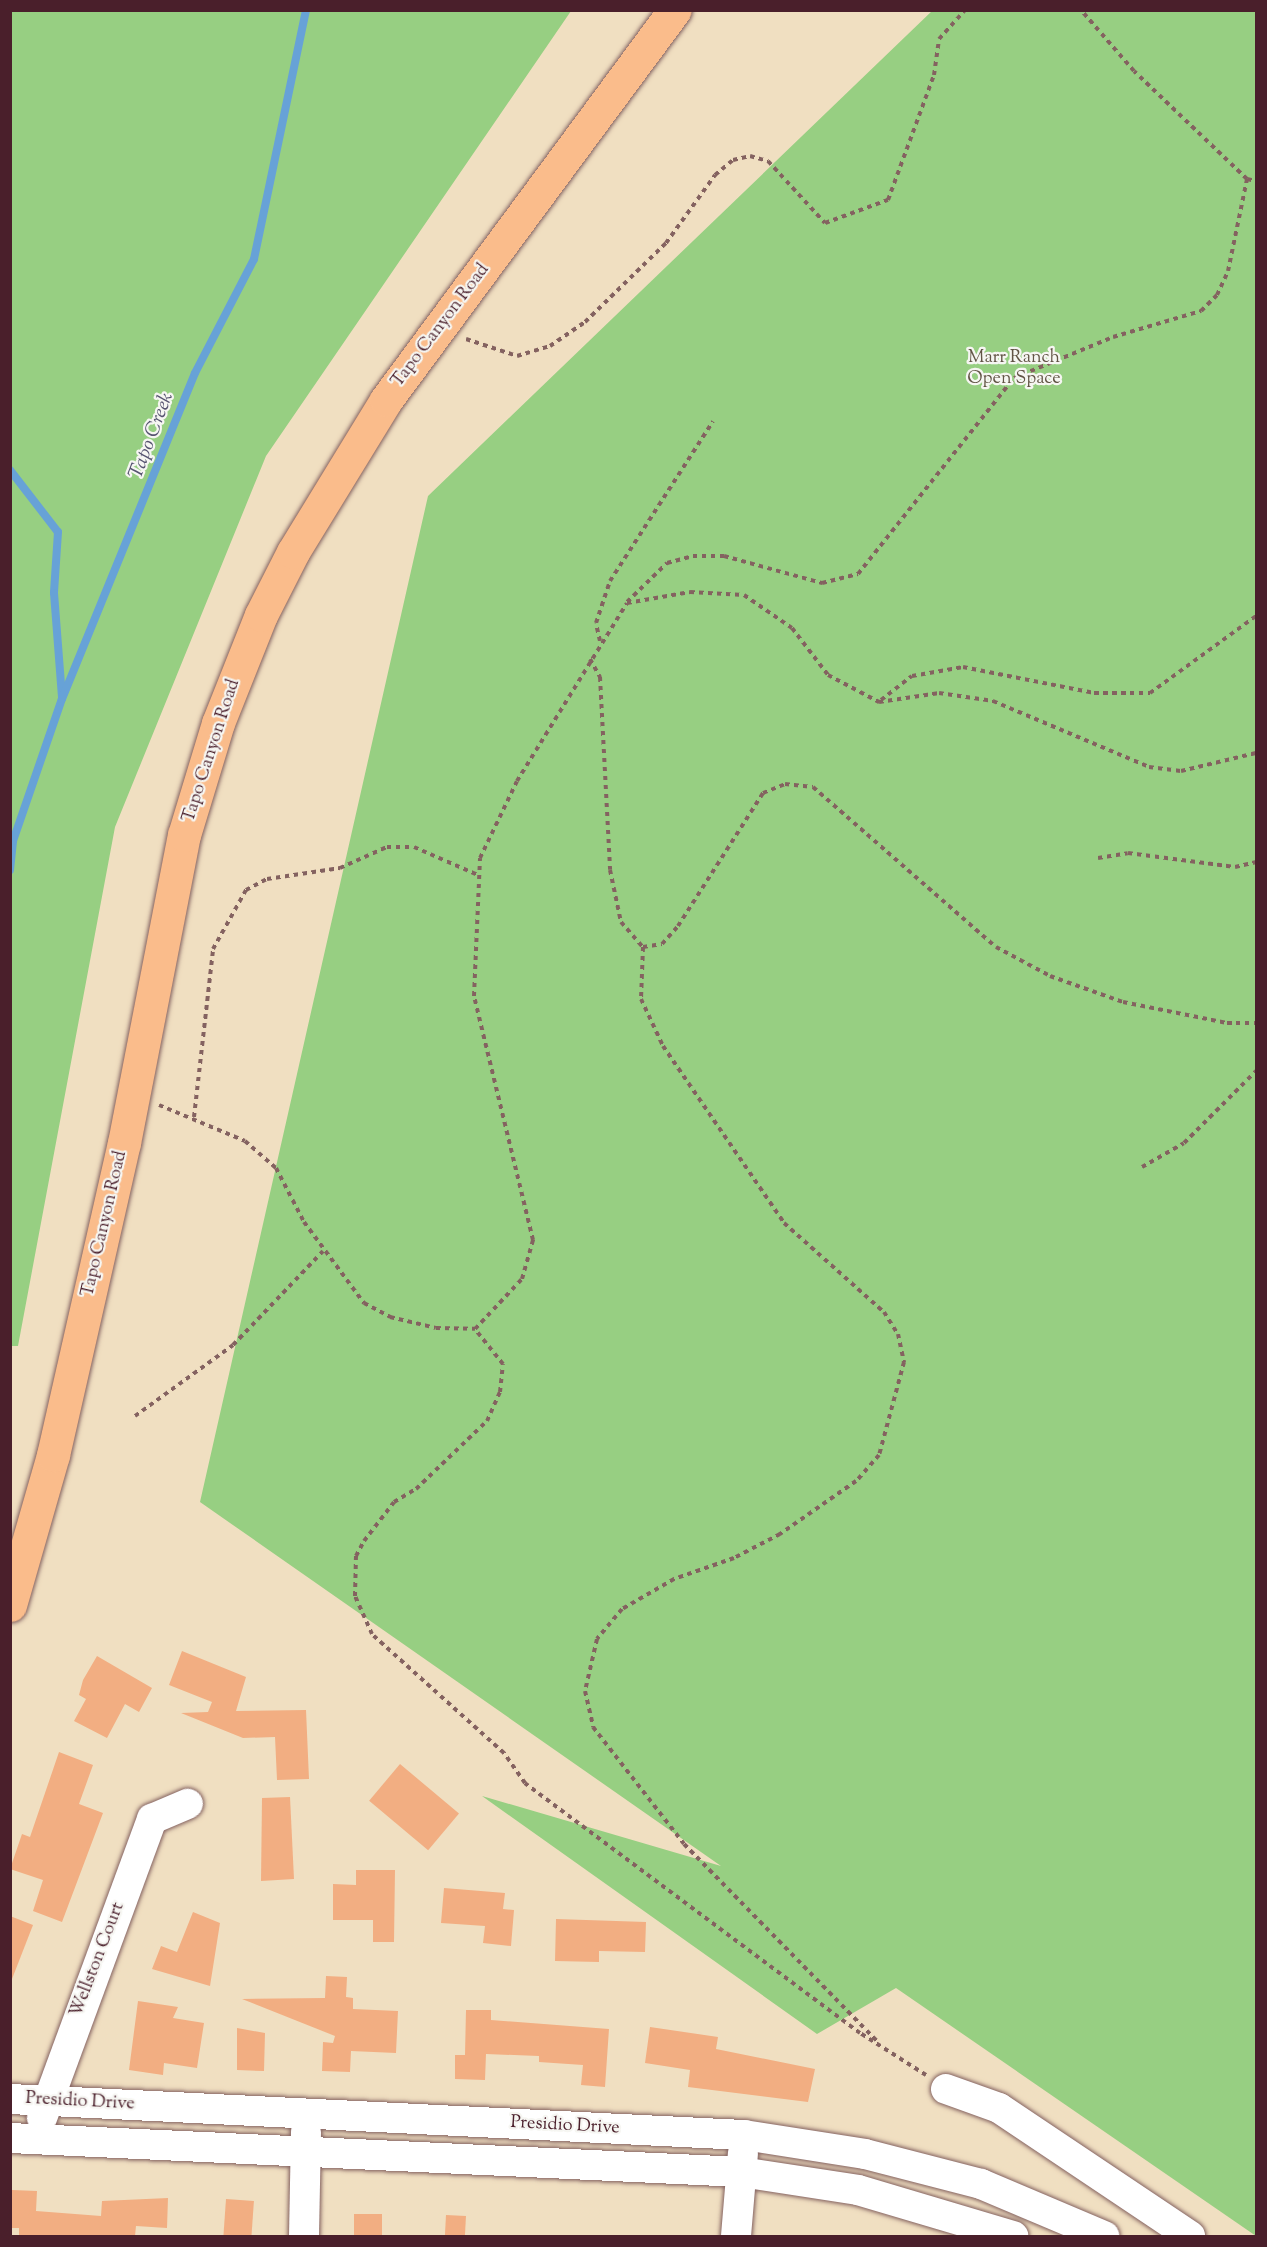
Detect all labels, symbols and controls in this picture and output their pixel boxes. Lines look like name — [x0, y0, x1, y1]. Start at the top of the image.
street label: Tapo Canyon Road — [388, 260, 494, 392]
park label: Marr Ranch Open Space — [967, 348, 1061, 391]
water label: Tapo Creek — [125, 389, 179, 483]
street label: Tapo Canyon Road — [179, 677, 245, 825]
street label: Tapo Canyon Road — [78, 1149, 132, 1299]
street label: Wellston Court — [66, 1900, 130, 2020]
street label: Presidio Drive — [25, 2088, 135, 2116]
street label: Presidio Drive — [510, 2112, 620, 2140]

